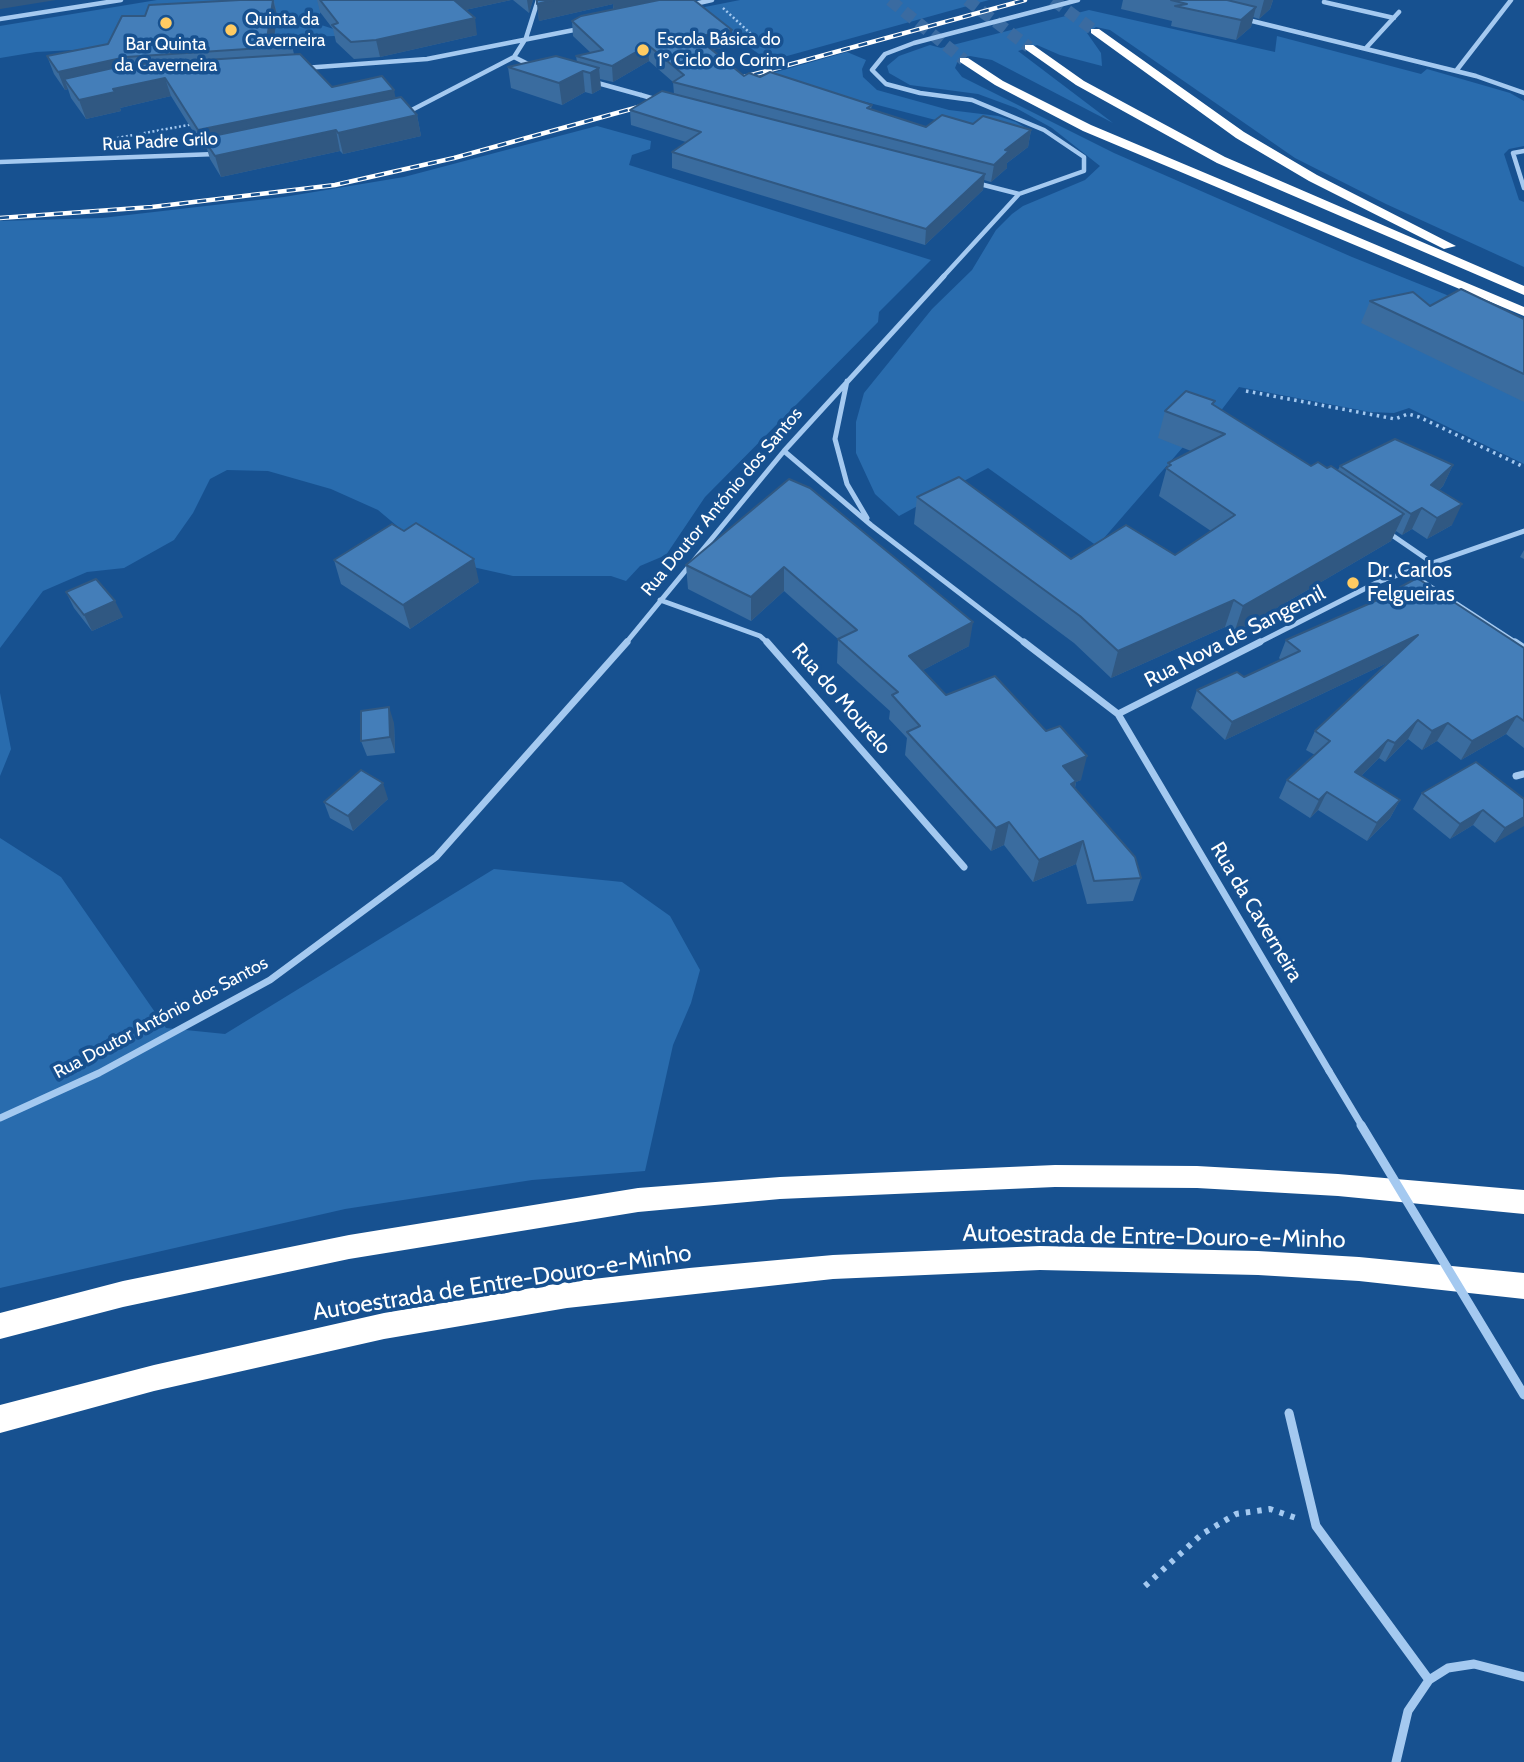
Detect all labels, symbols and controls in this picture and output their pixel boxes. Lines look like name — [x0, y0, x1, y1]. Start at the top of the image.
place label: Quinta da Caverneira — [245, 9, 325, 52]
marker: Bar Quinta da Caverneira — [158, 15, 174, 31]
marker: Quinta da Caverneira — [223, 22, 239, 38]
place label: Escola Básica do 1º Ciclo do Corim — [657, 29, 785, 72]
place label: Bar Quinta da Caverneira — [115, 34, 217, 76]
marker: Escola Básica do 1º Ciclo do Corim — [635, 42, 651, 58]
street label: Rua Padre Grilo — [102, 128, 218, 156]
street label: Rua Doutor António dos Santos — [637, 403, 807, 601]
place label: Dr. Carlos Felgueiras — [1367, 558, 1455, 608]
marker: Dr. Carlos Felgueiras — [1345, 575, 1361, 591]
street label: Rua Nova de Sangemil — [1140, 581, 1330, 693]
street label: Rua do Mourelo — [786, 638, 896, 760]
street label: Rua da Caverneira — [1204, 838, 1308, 986]
street label: Rua Doutor António dos Santos — [50, 952, 272, 1084]
street label: Autoestrada de Entre-Douro-e-Minho — [962, 1219, 1346, 1255]
street label: Autoestrada de Entre-Douro-e-Minho — [311, 1239, 693, 1327]

